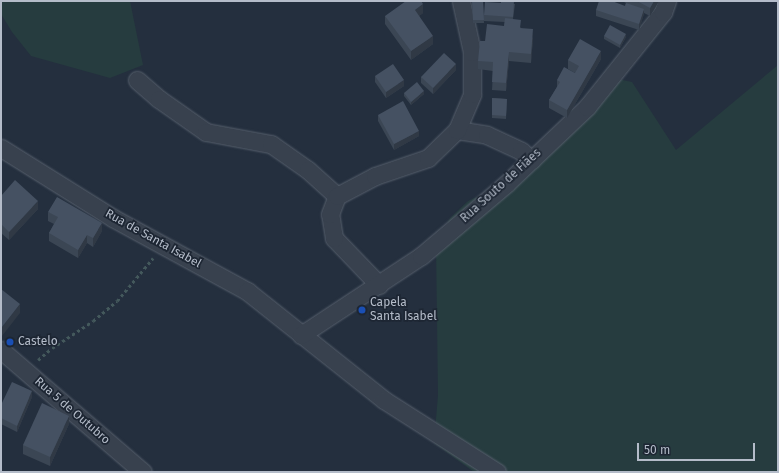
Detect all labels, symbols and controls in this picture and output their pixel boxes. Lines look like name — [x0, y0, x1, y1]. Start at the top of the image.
street label: Rua Souto de Fiães — [458, 146, 544, 226]
street label: Rua de Santa Isabel — [102, 207, 204, 271]
place label: Capela Santa Isabel — [370, 296, 437, 324]
marker: Capela Santa Isabel — [357, 305, 367, 315]
place label: Castelo — [18, 335, 58, 349]
marker: Castelo — [5, 337, 15, 347]
street label: Rua 5 de Outubro — [31, 374, 113, 448]
scale bar — [639, 435, 757, 461]
text: 50 m — [644, 443, 670, 457]

